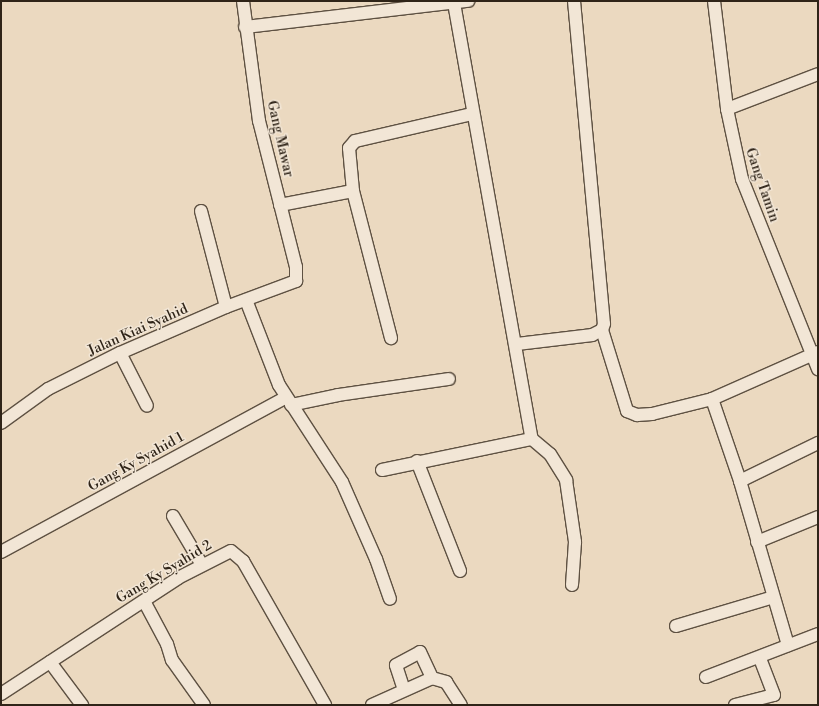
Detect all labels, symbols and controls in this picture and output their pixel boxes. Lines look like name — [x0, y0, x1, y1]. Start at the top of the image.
street label: Gang Mawar — [263, 99, 297, 179]
street label: Gang Tamin — [741, 146, 783, 224]
street label: Jalan Kiai Syahid — [86, 300, 190, 360]
street label: Gang Ky Syahid 1 — [85, 429, 187, 495]
street label: Gang Ky Syahid 2 — [113, 537, 215, 607]

